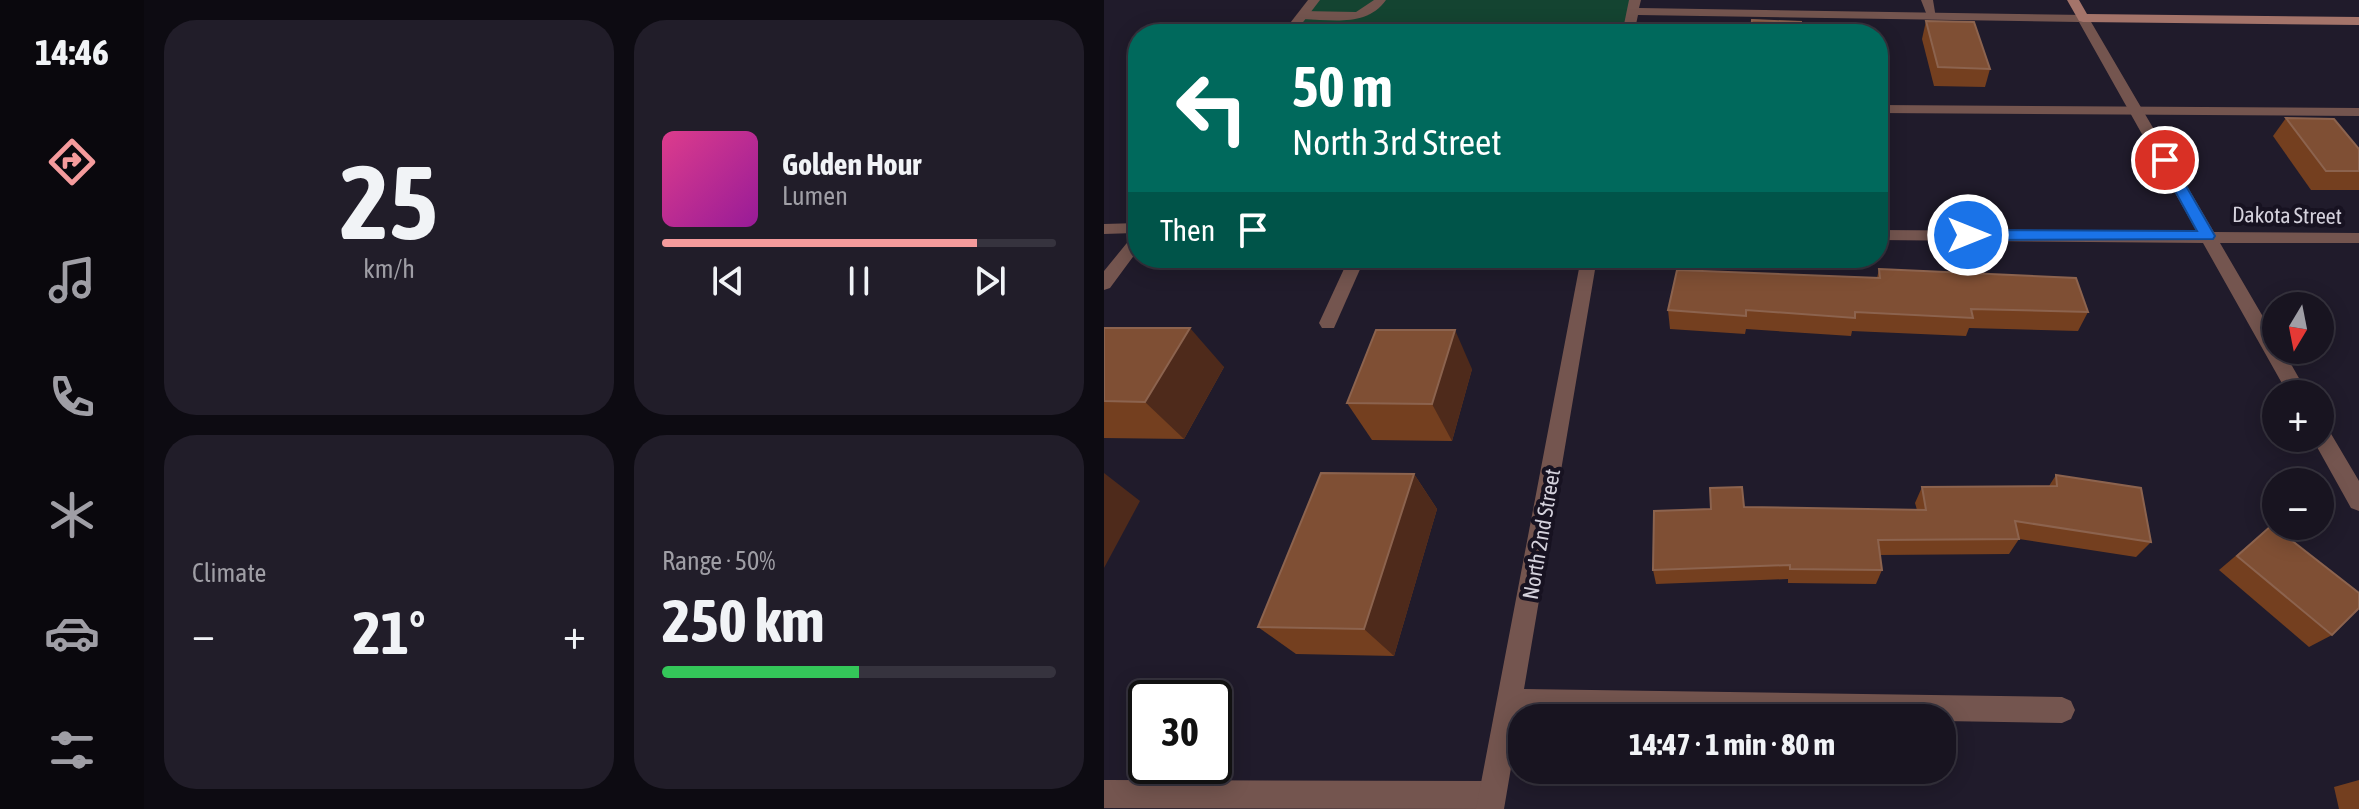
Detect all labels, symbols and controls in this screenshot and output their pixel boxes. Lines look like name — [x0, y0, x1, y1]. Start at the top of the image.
text: 14:46 — [35, 31, 109, 73]
text: 50 m — [1292, 55, 1393, 119]
icon: left — [1160, 56, 1264, 160]
text: North 3rd Street — [1292, 121, 1502, 163]
pin — [2131, 126, 2199, 194]
icon: directions — [44, 134, 100, 190]
icon: arrive — [2143, 138, 2187, 182]
text: 25 — [340, 142, 438, 261]
text: Golden Hour — [782, 147, 921, 181]
text: Lumen — [782, 181, 848, 211]
position arrow — [1926, 193, 2010, 277]
street label: Dakota Street — [2232, 201, 2342, 229]
icon: arrive — [1231, 208, 1275, 252]
text: Then — [1160, 213, 1215, 247]
icon: music — [44, 252, 100, 308]
text: km/h — [363, 254, 415, 284]
icon: previous — [706, 259, 750, 303]
icon: pause — [837, 259, 881, 303]
icon: next — [968, 259, 1012, 303]
north arrow — [2262, 292, 2334, 364]
map controls — [2262, 292, 2334, 540]
icon: phone — [44, 369, 100, 425]
button: + — [2262, 380, 2334, 452]
street label: North 2nd Street — [1517, 467, 1565, 601]
button: − — [2262, 468, 2334, 540]
icon: climate — [44, 487, 100, 543]
text: Range · 50% — [662, 546, 775, 576]
text: Climate — [192, 558, 266, 588]
text: 250 km — [662, 586, 824, 655]
text: 21° — [353, 598, 425, 667]
icon: car — [44, 605, 100, 661]
text: − — [192, 608, 215, 658]
text: + — [563, 608, 586, 658]
speed limit sign: 30 — [1128, 680, 1232, 784]
icon: filters — [44, 722, 100, 778]
text: 14:47 · 1 min · 80 m — [1629, 727, 1835, 761]

